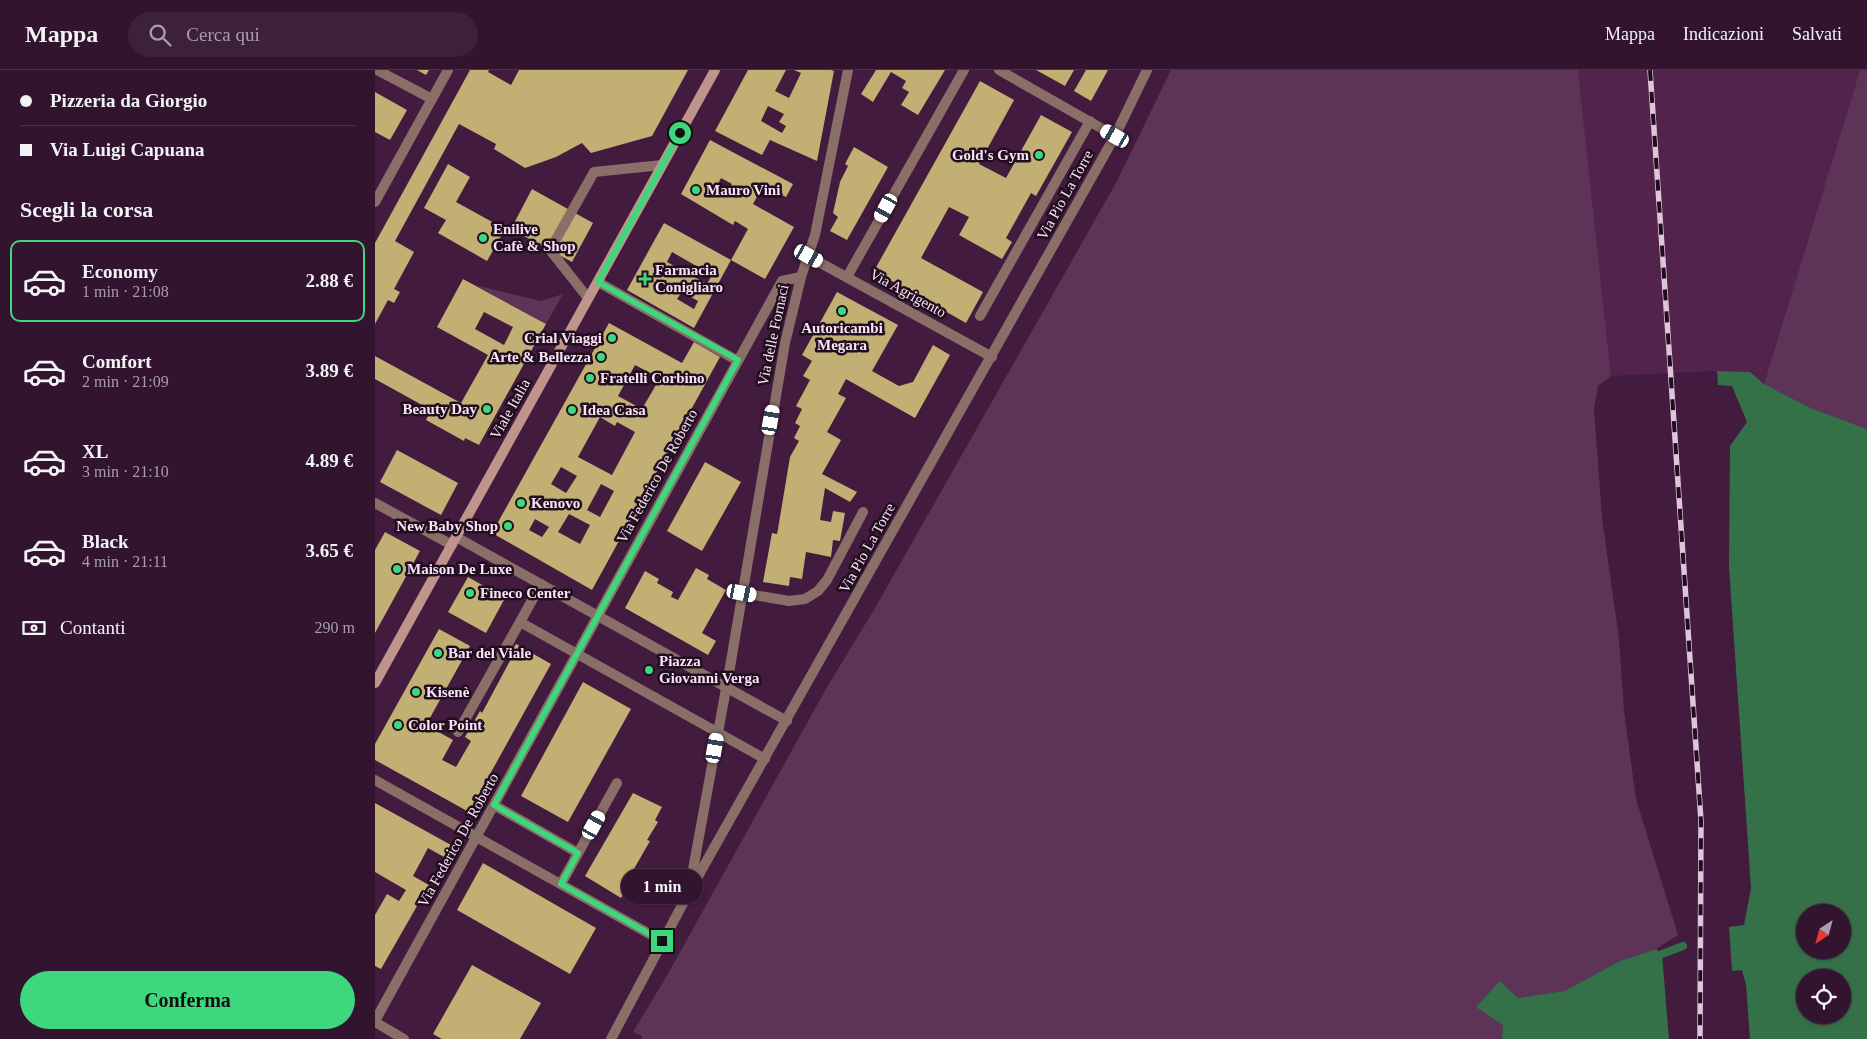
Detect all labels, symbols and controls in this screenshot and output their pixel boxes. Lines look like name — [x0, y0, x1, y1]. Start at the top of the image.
search box — [128, 12, 478, 57]
text: Mappa — [25, 21, 98, 47]
icon: search — [146, 21, 174, 49]
text: Cerca qui — [186, 24, 260, 45]
text: Mappa — [1605, 24, 1655, 44]
text: Indicazioni — [1683, 24, 1764, 44]
text: Salvati — [1792, 24, 1842, 44]
text: Pizzeria da Giorgio — [50, 90, 207, 111]
route start — [669, 122, 691, 144]
car — [1098, 122, 1131, 150]
text: Via Luigi Capuana — [50, 139, 205, 160]
place label: Gold's Gym — [952, 147, 1029, 163]
street label: Via Pio La Torre — [1034, 147, 1096, 243]
marker: Gold's Gym — [1033, 149, 1045, 161]
place label: Mauro Vini — [706, 182, 780, 198]
marker: Mauro Vini — [690, 184, 702, 196]
car — [872, 191, 899, 225]
text: Scegli la corsa — [20, 197, 153, 222]
place label: Enilive Cafè & Shop — [493, 221, 576, 254]
marker: Enilive Cafè & Shop — [477, 232, 489, 244]
car — [792, 242, 825, 270]
icon: car — [22, 259, 67, 304]
text: Economy — [82, 261, 158, 282]
place label: Farmacia Conigliaro — [655, 262, 723, 295]
street label: Via Agrigento — [867, 266, 949, 320]
text: 2.88 € — [306, 270, 353, 291]
marker: Farmacia Conigliaro — [639, 273, 651, 285]
text: 1 min · 21:08 — [82, 283, 169, 300]
street label: Via delle Fornaci — [754, 283, 792, 387]
marker: Autoricambi Megara — [836, 305, 848, 317]
place label: Autoricambi Megara — [801, 320, 883, 353]
place label: Crial Viaggi — [524, 330, 602, 346]
marker: Crial Viaggi — [606, 332, 618, 344]
icon: car — [22, 349, 67, 394]
place label: Arte & Bellezza — [489, 349, 591, 365]
text: Comfort — [82, 351, 152, 372]
marker: Arte & Bellezza — [595, 351, 607, 363]
text: 3.89 € — [306, 360, 353, 381]
place label: Fratelli Corbino — [600, 370, 705, 386]
marker: Fratelli Corbino — [584, 372, 596, 384]
text: 2 min · 21:09 — [82, 373, 169, 390]
street label: Viale Italia — [487, 376, 533, 442]
place label: Beauty Day — [402, 401, 477, 417]
place label: Idea Casa — [582, 402, 646, 418]
marker: Beauty Day — [481, 403, 493, 415]
marker: Idea Casa — [566, 404, 578, 416]
car — [761, 404, 780, 436]
street label: Via Federico De Roberto — [614, 406, 700, 546]
icon: car — [22, 439, 67, 484]
text: XL — [82, 441, 108, 462]
text: 4.89 € — [306, 450, 353, 471]
text: 3 min · 21:10 — [82, 463, 169, 480]
place label: Kenovo — [531, 495, 580, 511]
marker: Kenovo — [515, 497, 527, 509]
street label: Via Pio La Torre — [836, 500, 898, 596]
place label: New Baby Shop — [396, 518, 498, 534]
marker: New Baby Shop — [502, 520, 514, 532]
icon: car — [22, 529, 67, 574]
text: Black — [82, 531, 128, 552]
text: 3.65 € — [306, 540, 353, 561]
text: 4 min · 21:11 — [82, 553, 168, 570]
place label: Maison De Luxe — [407, 561, 512, 577]
marker: Maison De Luxe — [391, 563, 403, 575]
car — [725, 583, 758, 603]
place label: Fineco Center — [480, 585, 571, 601]
marker: Fineco Center — [464, 587, 476, 599]
icon: cash — [20, 614, 48, 642]
text: Contanti — [60, 617, 125, 638]
text: 290 m — [315, 619, 355, 636]
place label: Bar del Viale — [448, 645, 531, 661]
marker: Bar del Viale — [432, 647, 444, 659]
place label: Piazza Giovanni Verga — [659, 653, 760, 686]
marker: Piazza Giovanni Verga — [643, 664, 655, 676]
place label: Kisenè — [426, 684, 470, 700]
marker: Kisenè — [410, 686, 422, 698]
place label: Color Point — [408, 717, 482, 733]
marker: Color Point — [392, 719, 404, 731]
car — [705, 732, 724, 764]
street label: Via Federico De Roberto — [415, 770, 501, 910]
car — [580, 808, 607, 842]
callout: 1 min — [621, 868, 703, 904]
text: 1 min — [643, 878, 681, 895]
north arrow — [1796, 904, 1851, 959]
map controls — [1796, 904, 1851, 1024]
route end — [651, 930, 673, 952]
button: locate — [1796, 969, 1851, 1024]
button: Conferma — [20, 971, 355, 1029]

